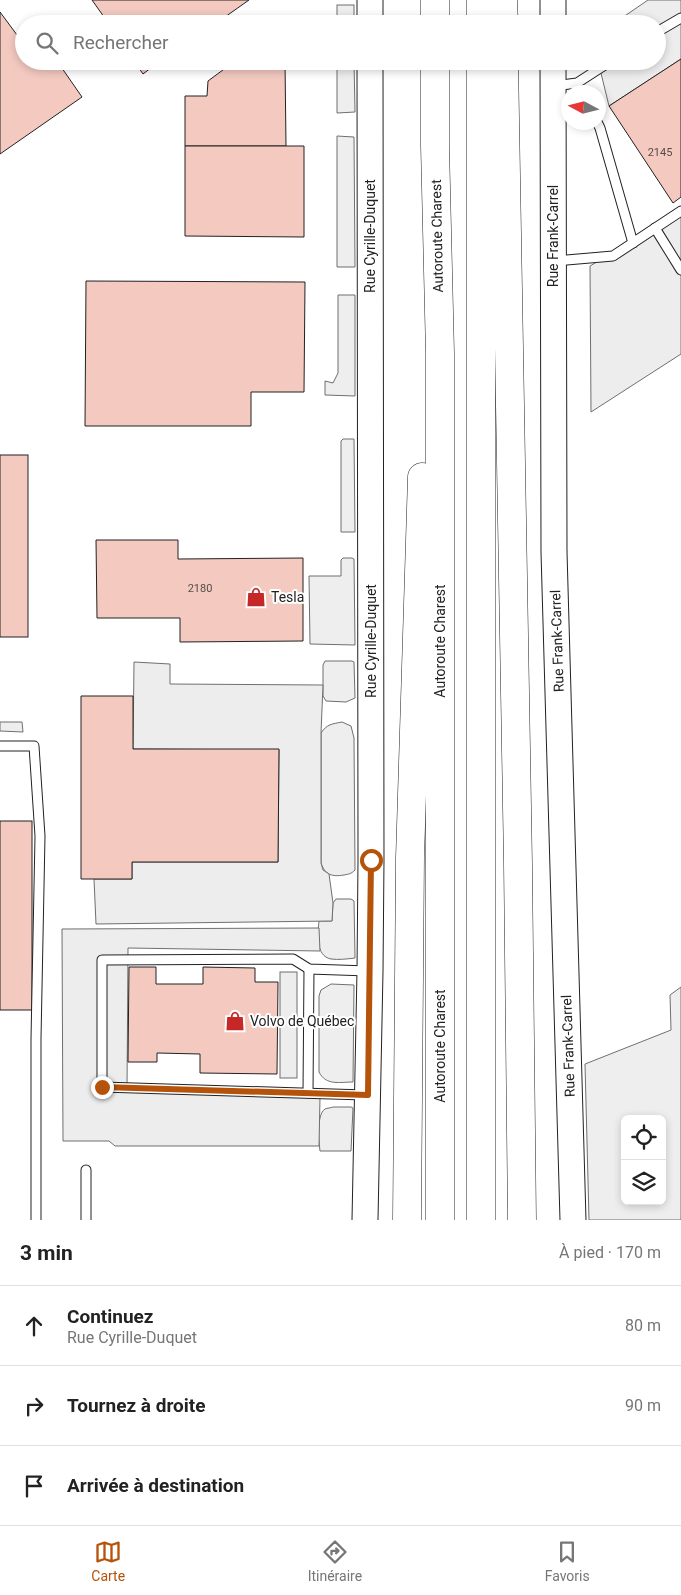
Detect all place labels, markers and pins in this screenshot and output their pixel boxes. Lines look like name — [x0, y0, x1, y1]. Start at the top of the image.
shop icon: Tesla — [245, 586, 267, 608]
place label: Tesla — [271, 589, 304, 605]
shop icon: Volvo de Québec — [224, 1010, 246, 1032]
place label: Volvo de Québec — [250, 1013, 354, 1029]

